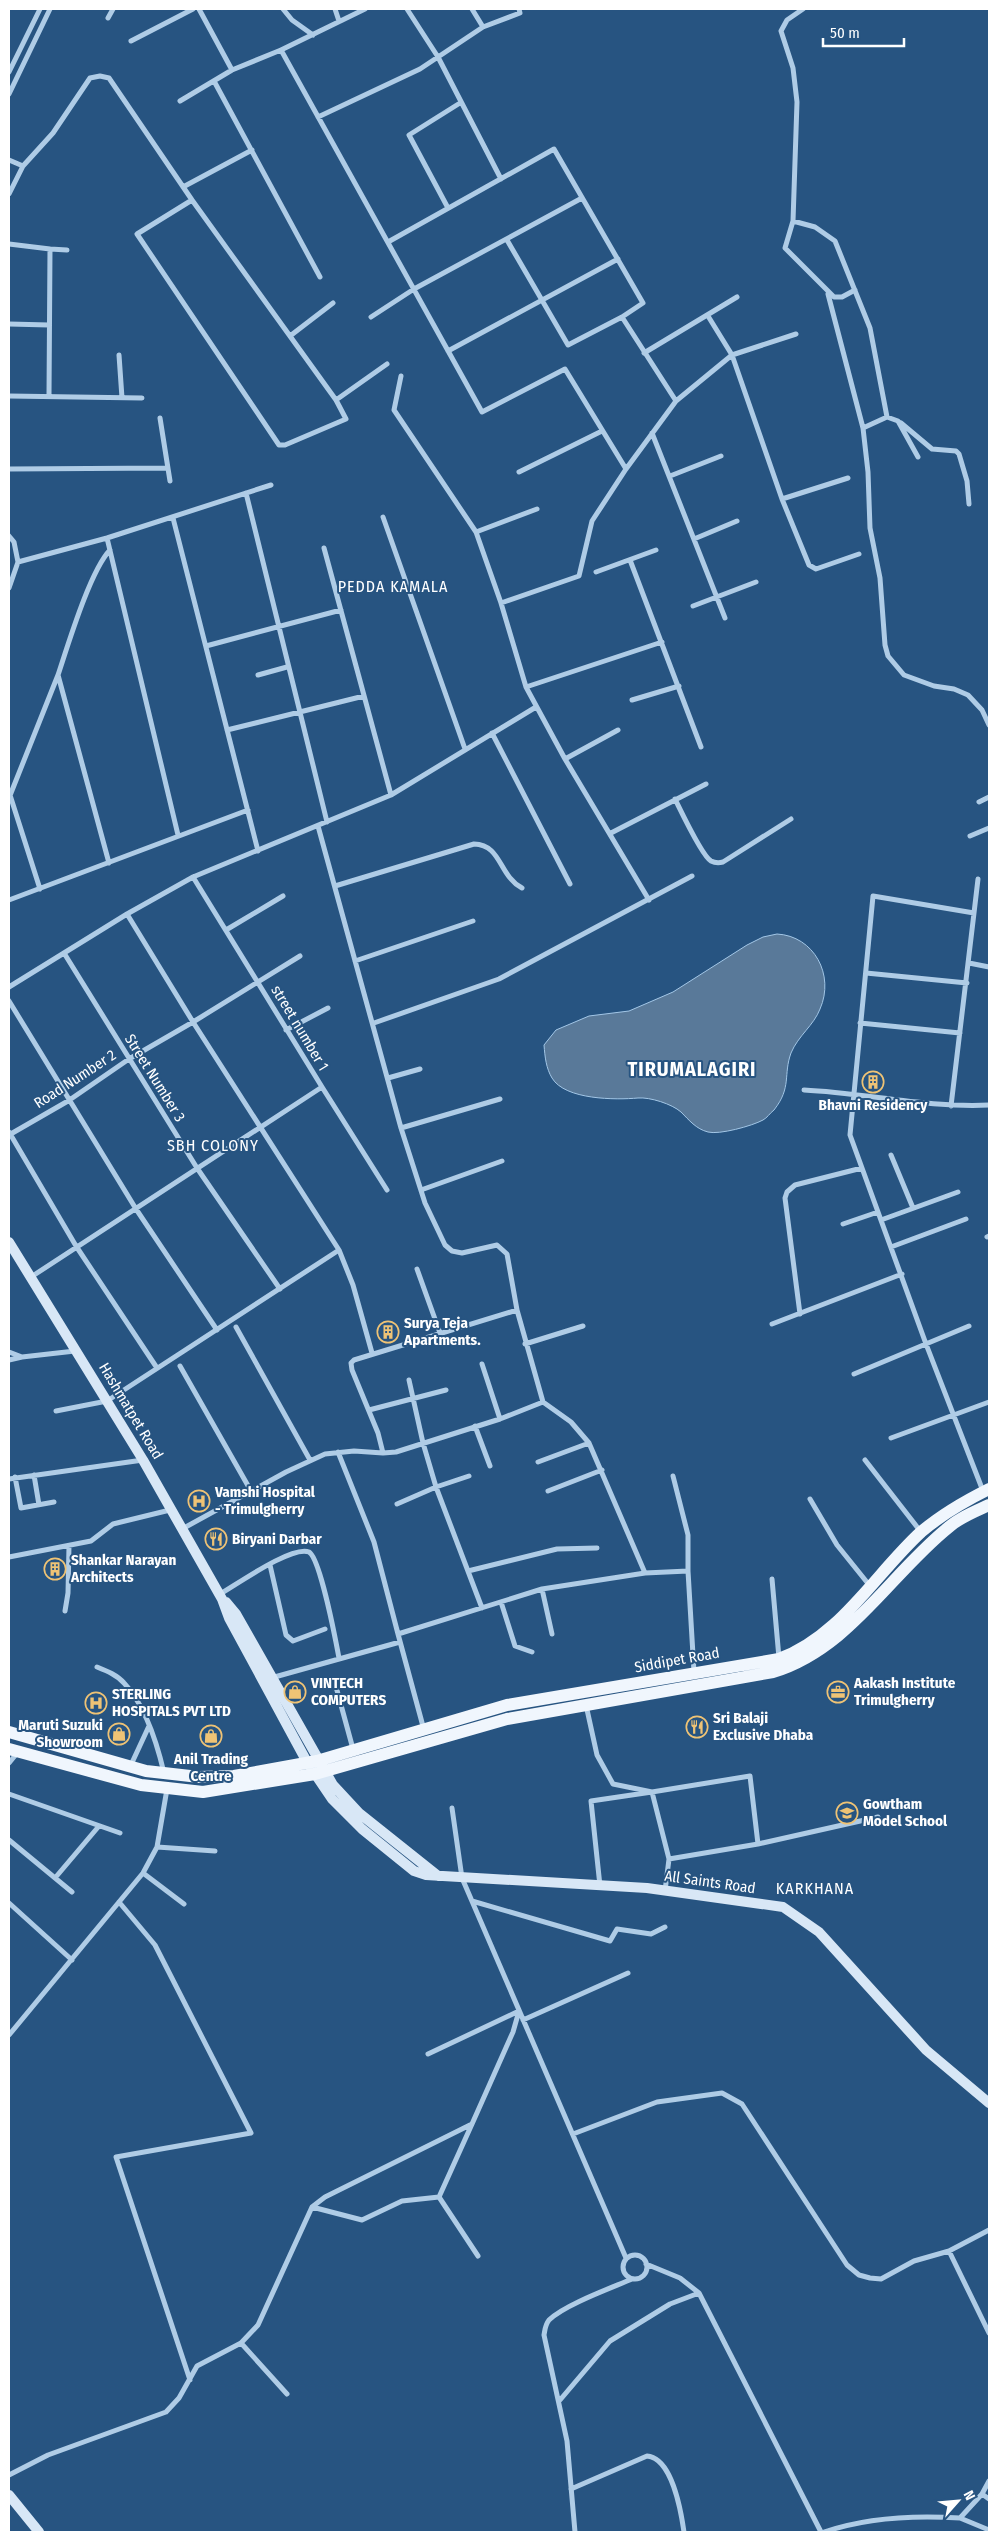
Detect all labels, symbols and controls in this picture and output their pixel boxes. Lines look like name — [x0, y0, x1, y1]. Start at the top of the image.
scale bar — [823, 15, 904, 47]
text: 50 m — [830, 24, 860, 42]
district label: PEDDA KAMALA — [338, 577, 448, 596]
street label: street number 1 — [267, 982, 333, 1074]
street label: Street Number 3 — [121, 1031, 189, 1125]
street label: Road Number 2 — [31, 1046, 120, 1112]
district label: TIRUMALAGIRI — [628, 1057, 757, 1081]
building icon: Bhavni Residency — [861, 1070, 885, 1094]
place label: Bhavni Residency — [819, 1096, 928, 1114]
district label: SBH COLONY — [167, 1136, 259, 1155]
place label: Surya Teja Apartments. — [403, 1314, 481, 1349]
building icon: Surya Teja Apartments. — [376, 1320, 400, 1344]
street label: Hashmatpet Road — [95, 1359, 167, 1463]
place label: Vamshi Hospital - Trimulgherry — [214, 1483, 316, 1518]
hospital icon: Vamshi Hospital - Trimulgherry — [187, 1489, 211, 1513]
restaurant icon: Biryani Darbar — [204, 1527, 228, 1551]
place label: Biryani Darbar — [232, 1530, 322, 1548]
place label: Shankar Narayan Architects — [70, 1551, 176, 1586]
building icon: Shankar Narayan Architects — [43, 1557, 67, 1581]
street label: Siddipet Road — [633, 1644, 721, 1676]
place label: VINTECH COMPUTERS — [310, 1674, 386, 1709]
place label: Aakash Institute Trimulgherry — [853, 1674, 956, 1709]
shop icon: VINTECH COMPUTERS — [283, 1680, 307, 1704]
office icon: Aakash Institute Trimulgherry — [826, 1680, 850, 1704]
place label: STERLING HOSPITALS PVT LTD — [112, 1685, 231, 1720]
hospital icon: STERLING HOSPITALS PVT LTD — [84, 1691, 108, 1715]
place label: Sri Balaji Exclusive Dhaba — [713, 1709, 814, 1744]
restaurant icon: Sri Balaji Exclusive Dhaba — [685, 1715, 709, 1739]
place label: Maruti Suzuki Showroom — [18, 1716, 103, 1751]
shop icon: Maruti Suzuki Showroom — [107, 1722, 131, 1746]
shop icon: Anil Trading Centre — [199, 1724, 223, 1748]
place label: Anil Trading Centre — [173, 1750, 248, 1785]
place label: Gowtham Model School — [863, 1795, 948, 1830]
school or university icon: Gowtham Model School — [835, 1801, 859, 1825]
street label: All Saints Road — [663, 1867, 757, 1897]
district label: KARKHANA — [776, 1879, 854, 1898]
north arrow — [933, 2476, 983, 2526]
text: N — [960, 2488, 979, 2503]

